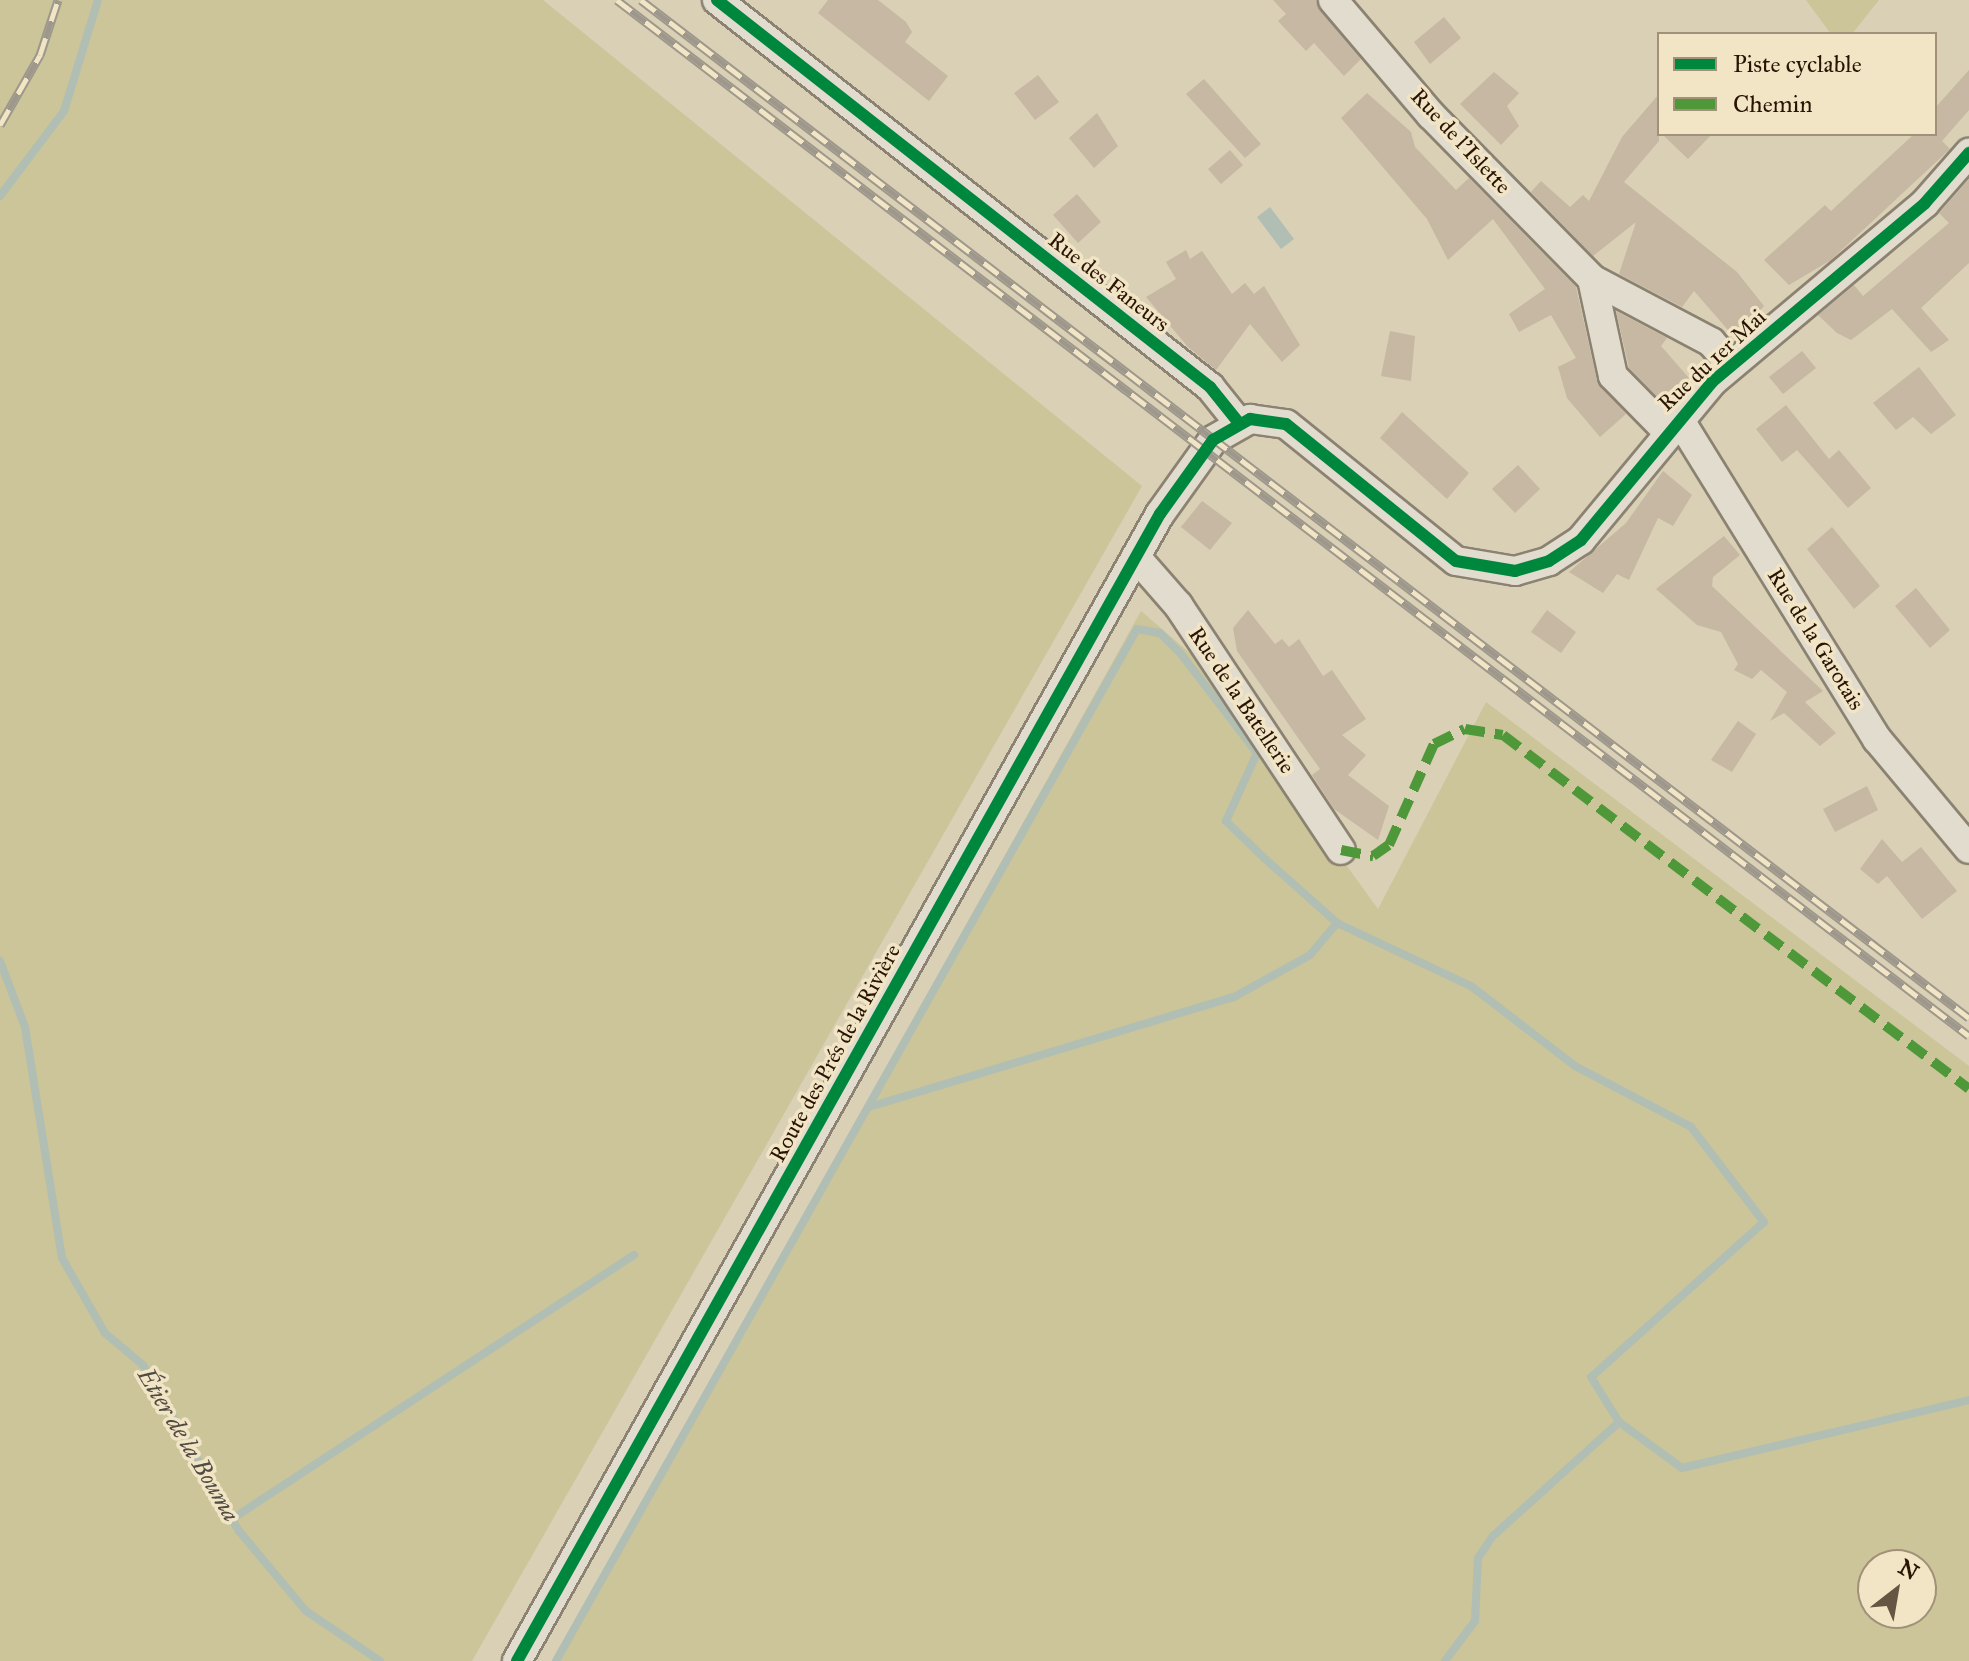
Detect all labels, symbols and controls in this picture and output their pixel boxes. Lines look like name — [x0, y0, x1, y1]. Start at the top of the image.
legend — [1657, 32, 1937, 136]
text: Piste cyclable — [1733, 49, 1862, 79]
street label: Rue de l'Islette — [1406, 83, 1516, 199]
text: Chemin — [1733, 89, 1812, 119]
street label: Rue des Faneurs — [1043, 227, 1175, 337]
street label: Rue du 1er Mai — [1653, 304, 1771, 416]
street label: Rue de la Garotais — [1762, 563, 1870, 715]
street label: Rue de la Batellerie — [1183, 622, 1301, 778]
street label: Route des Prés de la Rivière — [764, 940, 906, 1166]
water label: Étier de la Bouma — [131, 1363, 245, 1527]
north arrow — [1857, 1549, 1937, 1629]
text: N — [1894, 1553, 1924, 1586]

